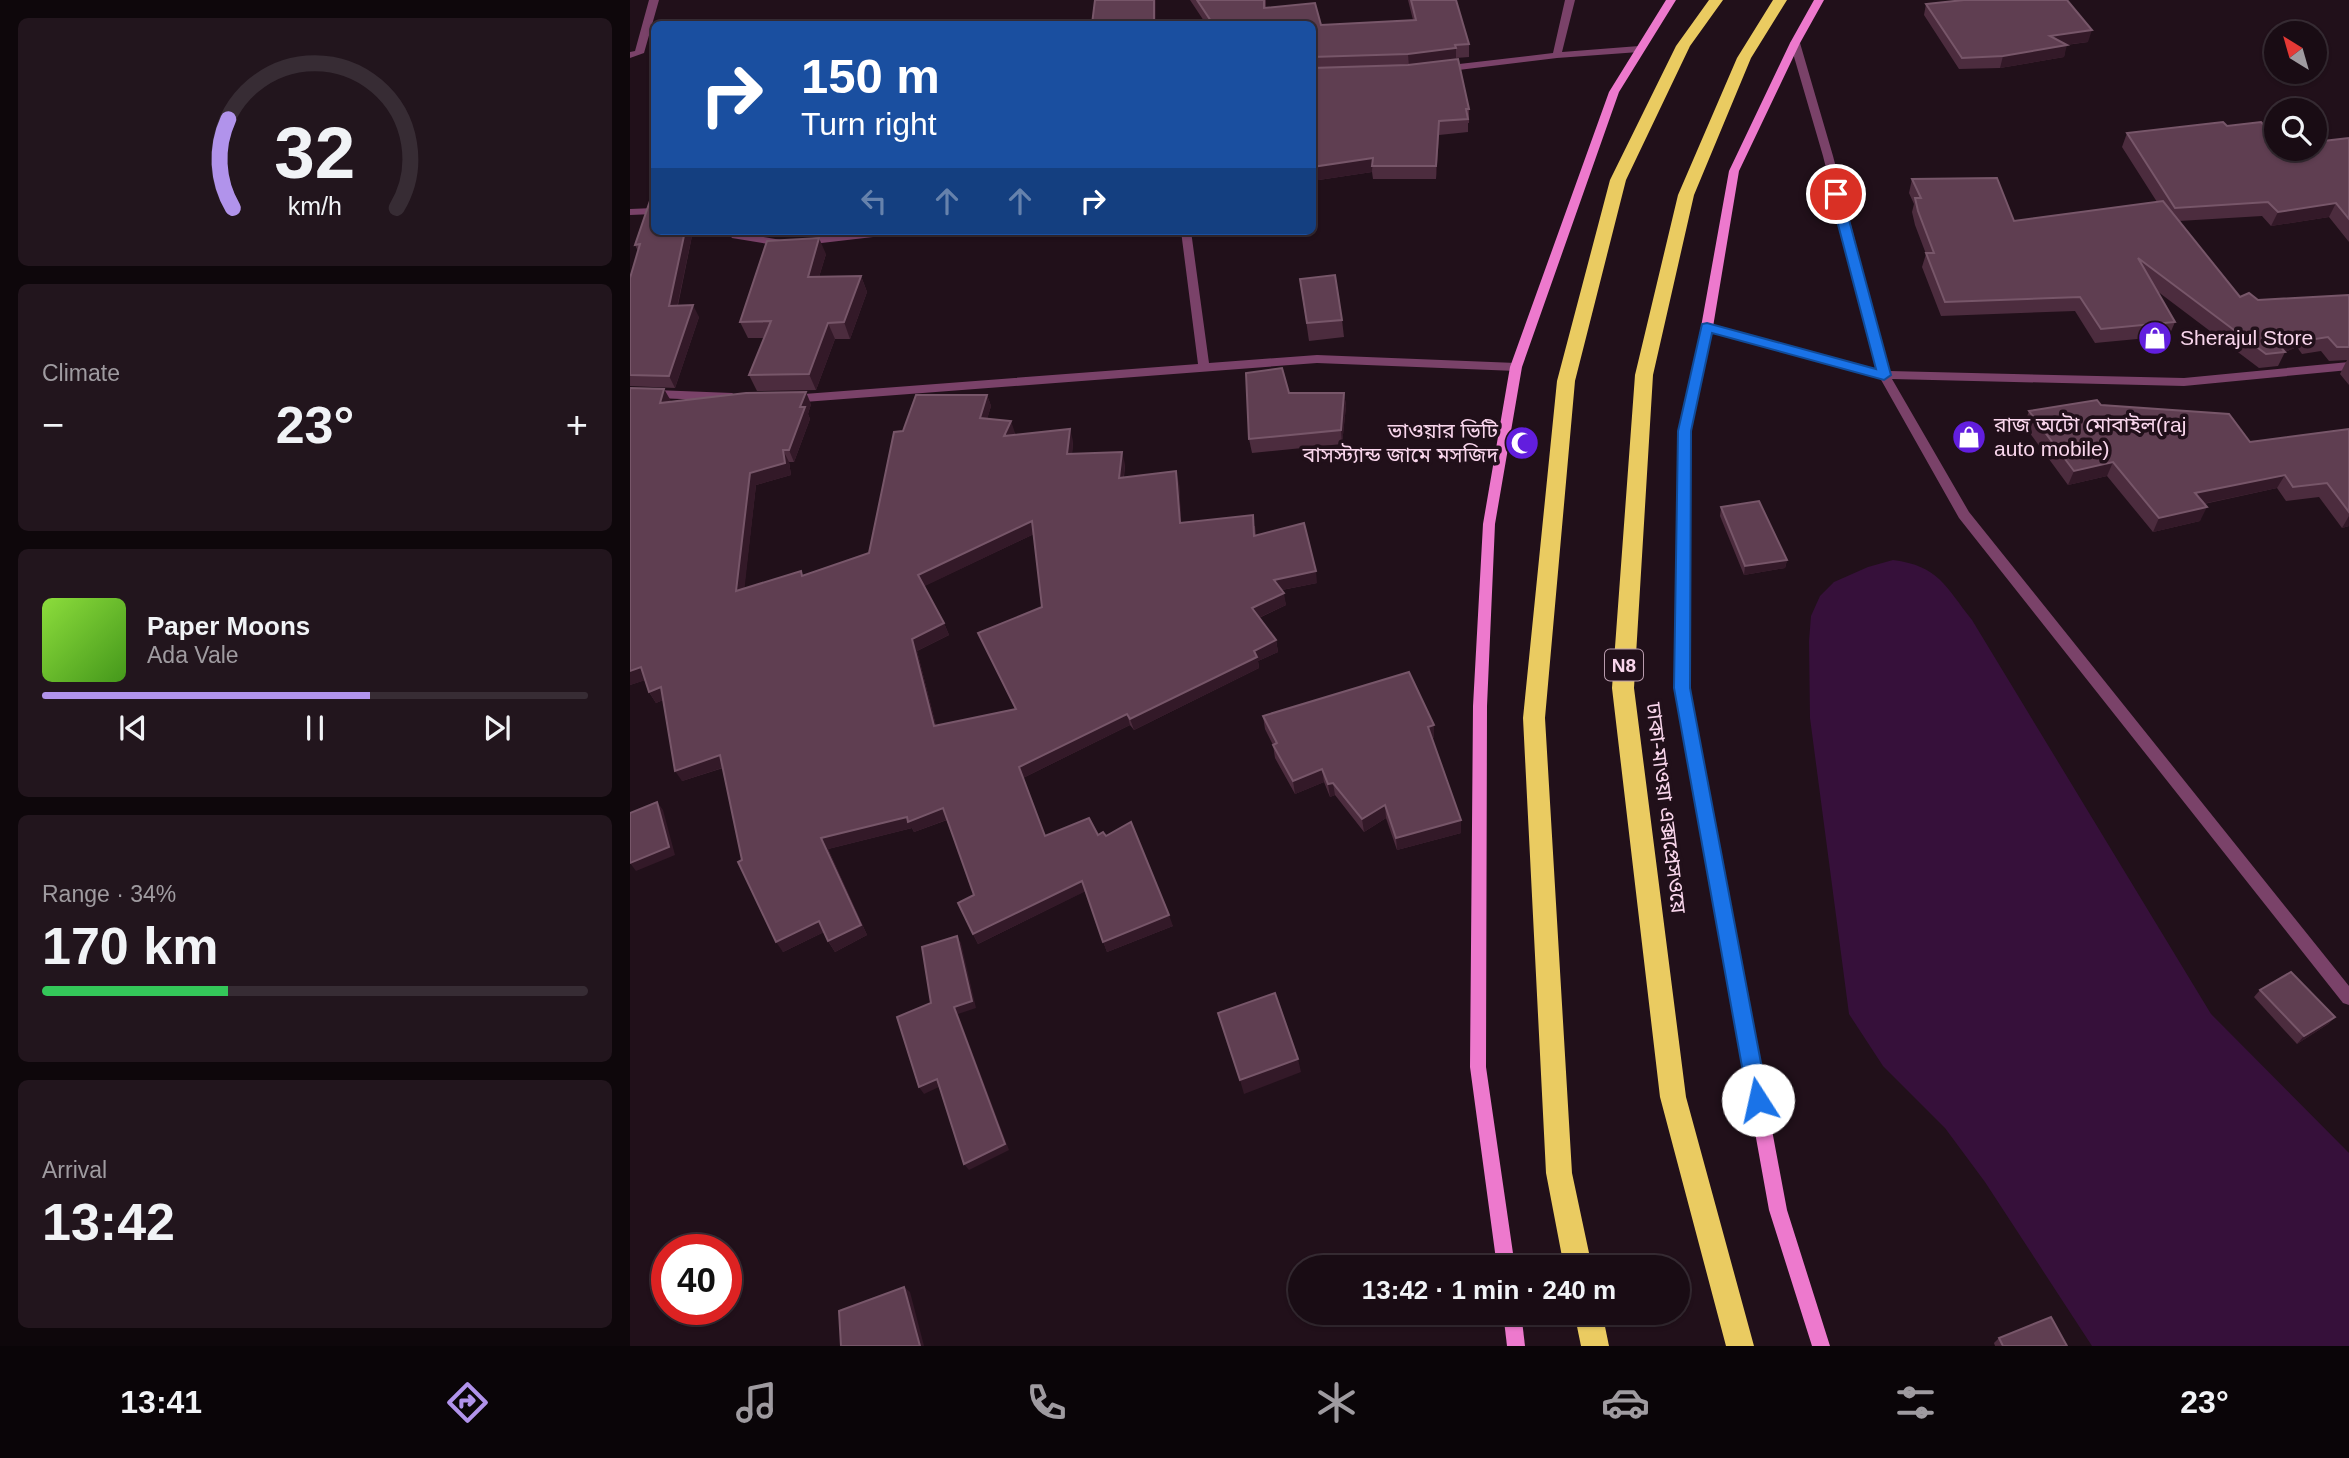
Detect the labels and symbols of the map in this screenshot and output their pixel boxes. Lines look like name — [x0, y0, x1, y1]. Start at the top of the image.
north arrow — [2264, 21, 2328, 84]
pin — [1806, 164, 1866, 224]
shop icon: Sherajul Store — [2136, 319, 2174, 357]
place label: Sherajul Store — [2180, 326, 2313, 349]
place label: রাজ অটো মোবাইল(raj auto mobile) — [1993, 413, 2186, 460]
shop icon: রাজ অটো মোবাইল(raj auto mobile) — [1950, 418, 1988, 456]
place label: ভাওয়ার ভিটি বাসস্ট্যান্ড জামে মসজিদ — [1302, 419, 1498, 466]
mosque icon: ভাওয়ার ভিটি বাসস্ট্যান্ড জামে মসজিদ — [1503, 424, 1541, 462]
road number: N8 — [1605, 650, 1643, 680]
street label: ঢাকা-মাওয়া এক্সপ্রেসওয়ে — [1642, 700, 1691, 915]
position arrow — [1721, 1063, 1795, 1137]
speed limit sign: 40 — [651, 1234, 742, 1325]

